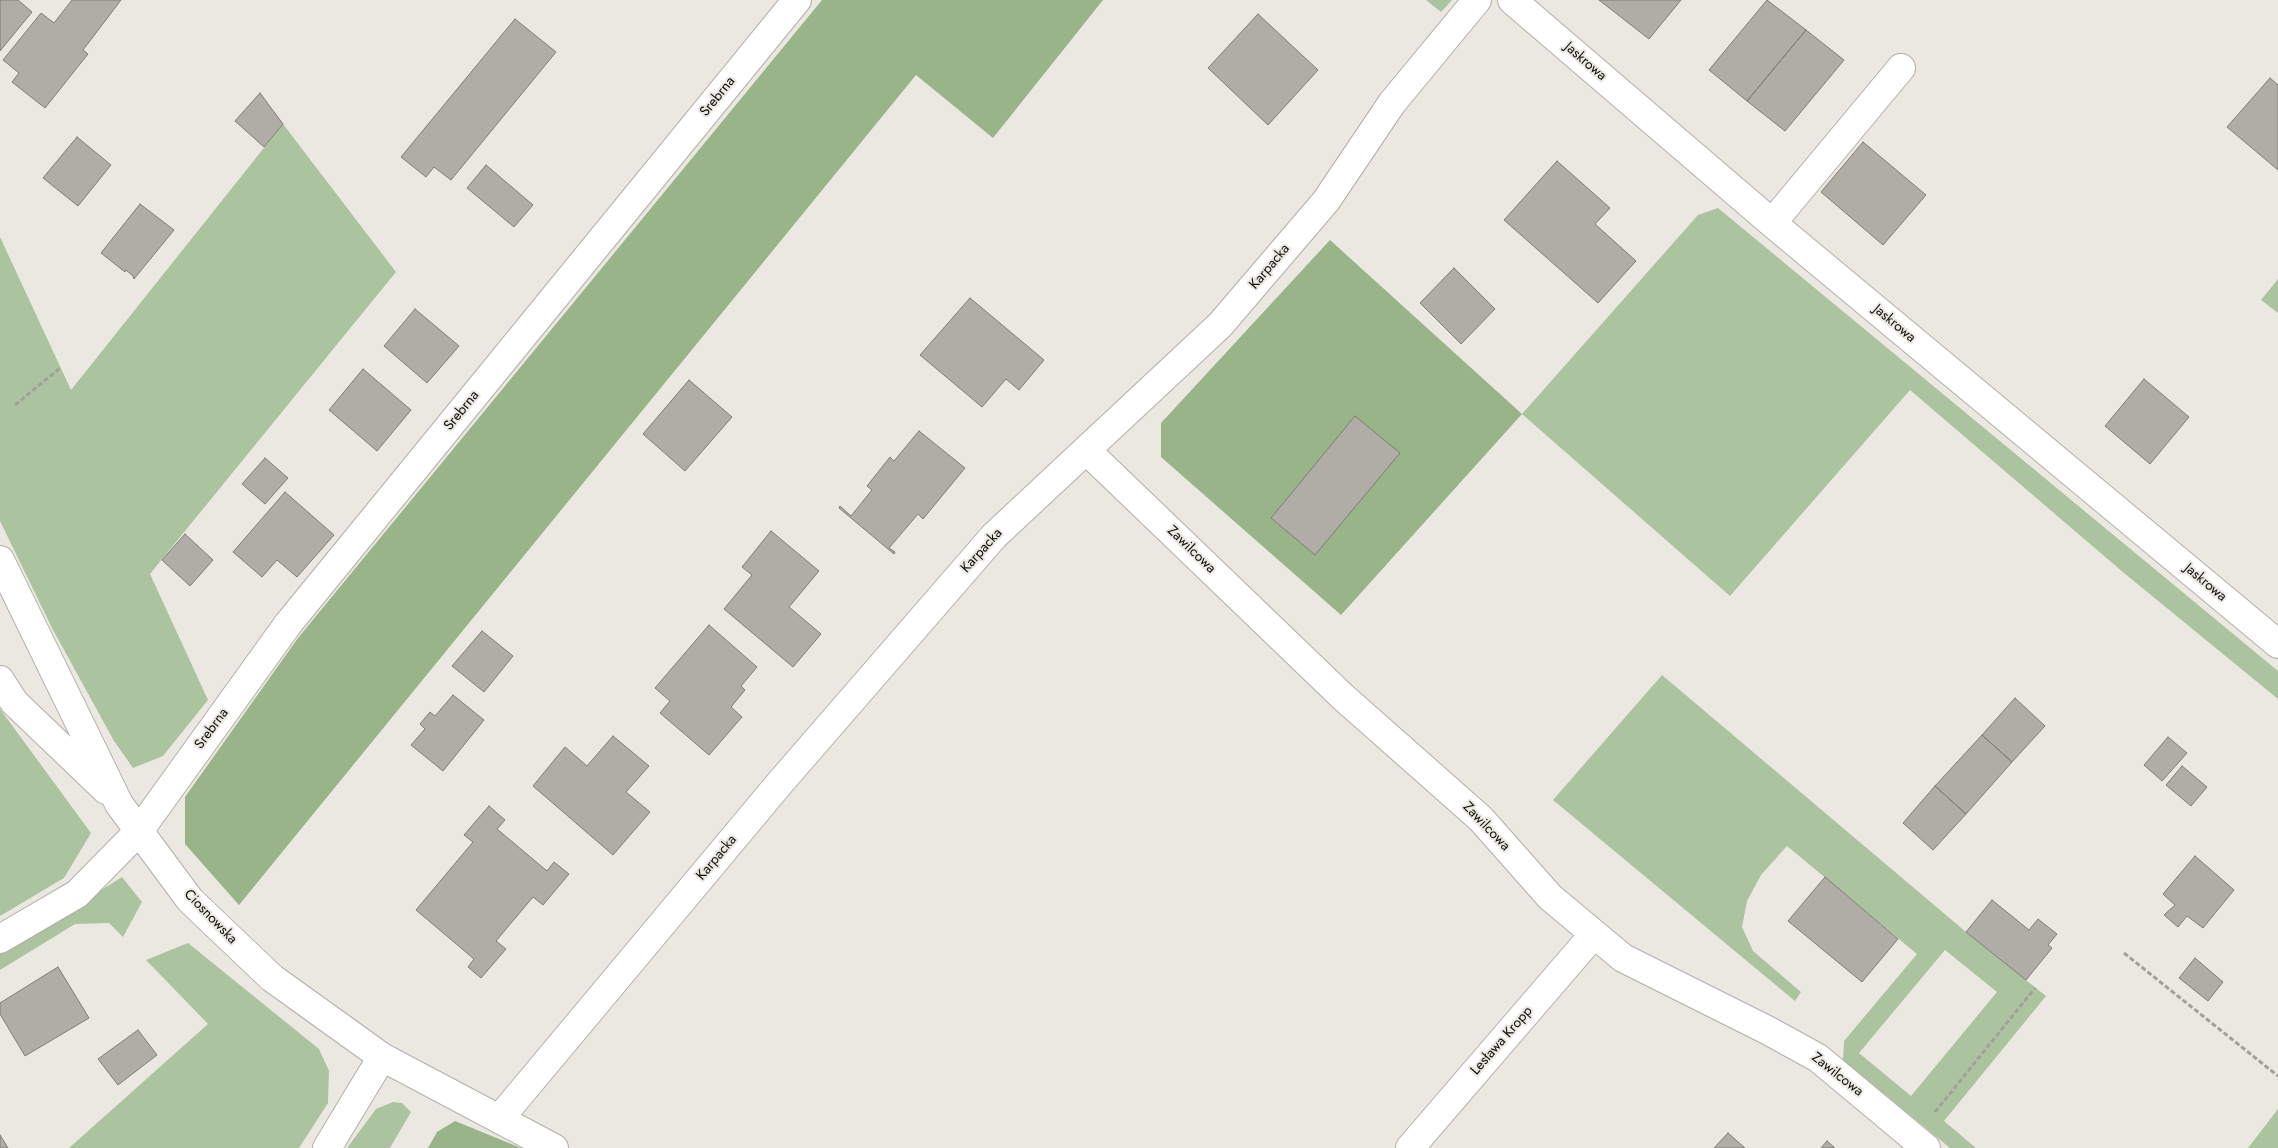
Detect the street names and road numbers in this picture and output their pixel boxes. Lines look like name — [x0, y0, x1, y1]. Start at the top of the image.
street label: Jaskrowa — [1561, 39, 1609, 85]
street label: Srebrna — [697, 74, 739, 120]
street label: Karpacka — [1246, 241, 1294, 293]
street label: Jaskrowa — [1869, 301, 1919, 347]
street label: Srebrna — [441, 388, 483, 434]
street label: Zawilcowa — [1163, 523, 1219, 577]
street label: Karpacka — [958, 525, 1006, 577]
street label: Jaskrowa — [2180, 560, 2230, 606]
street label: Srebrna — [192, 705, 232, 753]
street label: Zawilcowa — [1459, 799, 1513, 855]
street label: Karpacka — [693, 832, 741, 884]
street label: Ciosnowska — [180, 886, 240, 948]
street label: Lesława Kropp — [1468, 1003, 1536, 1079]
street label: Zawilcowa — [1808, 1050, 1866, 1100]

